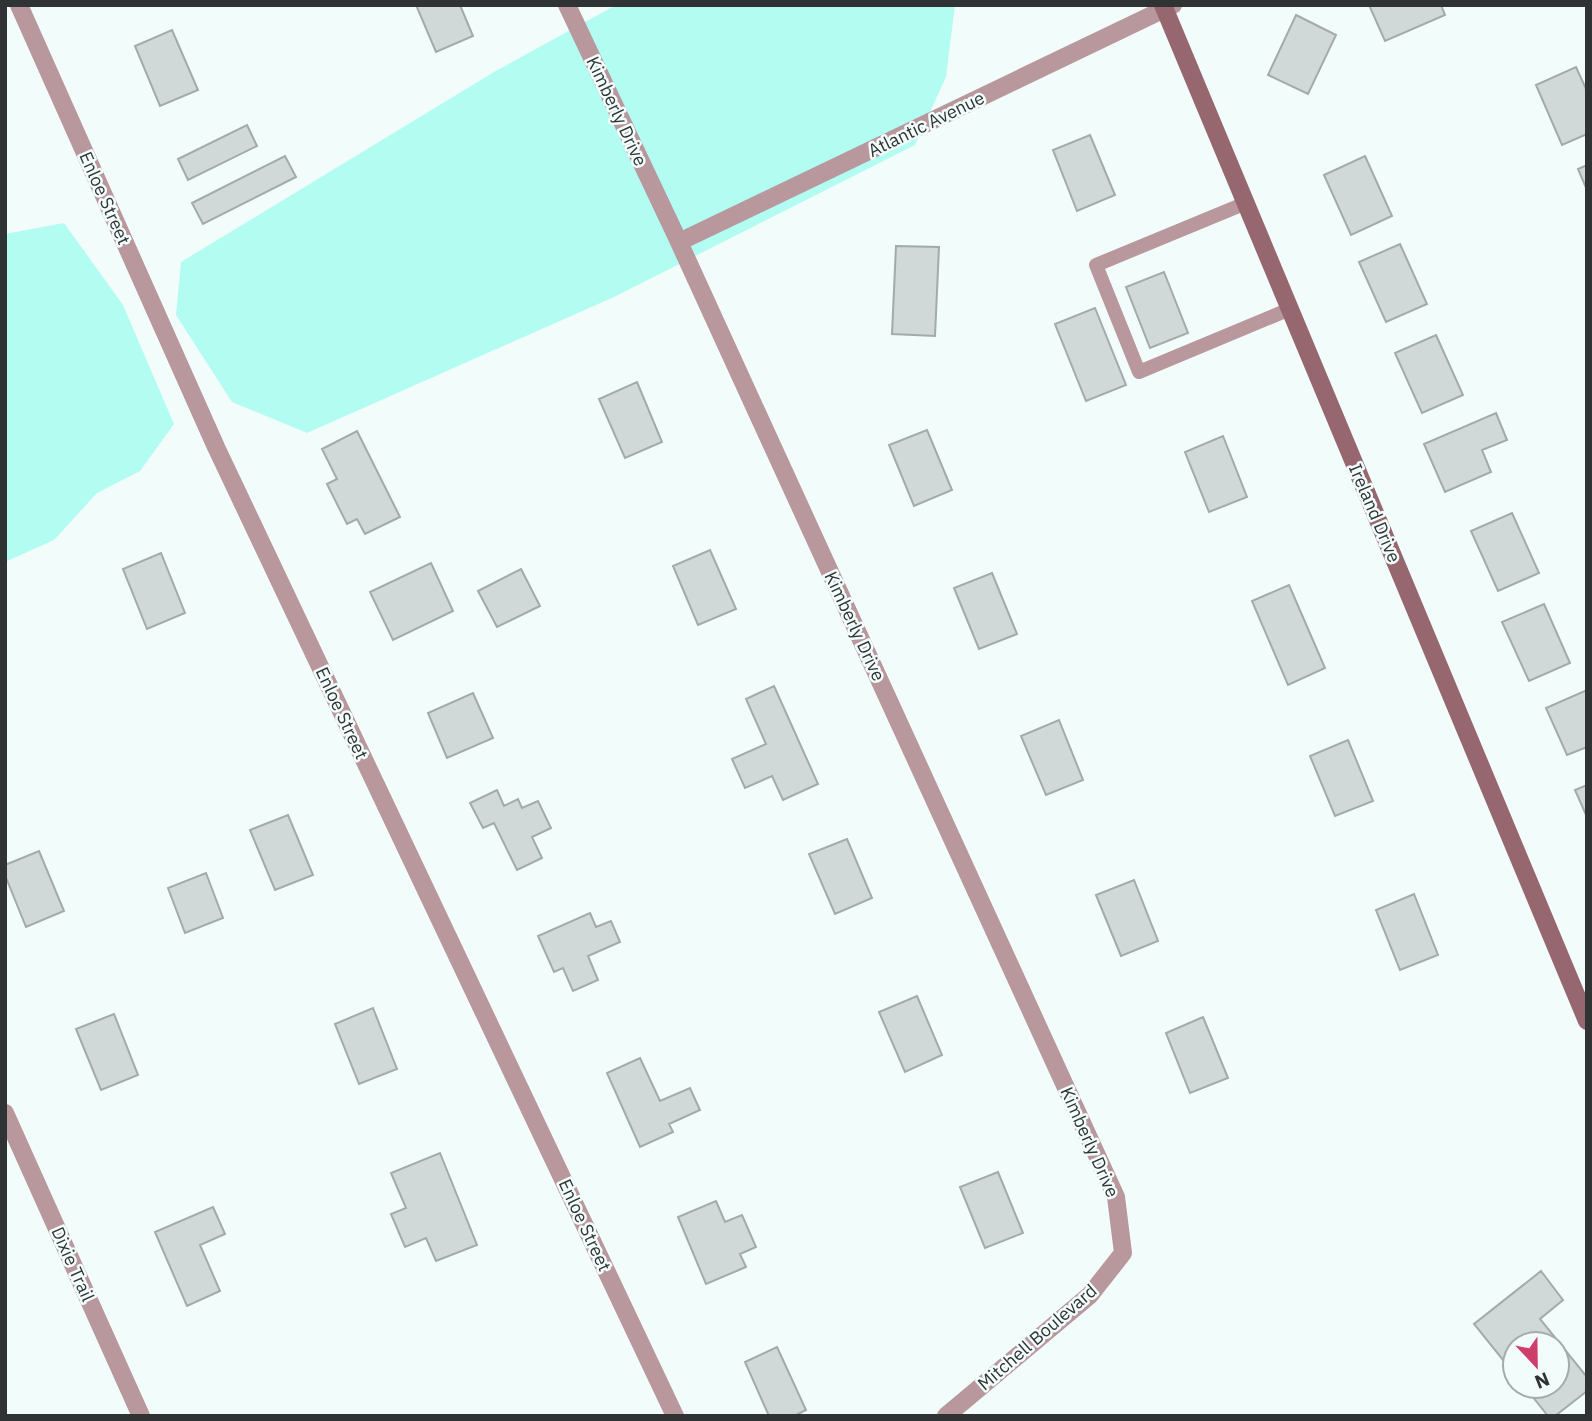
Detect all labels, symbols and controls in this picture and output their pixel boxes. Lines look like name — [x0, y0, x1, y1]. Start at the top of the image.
street label: Kimberly Drive — [582, 53, 652, 170]
street label: Atlantic Avenue — [864, 86, 988, 162]
street label: Enloe Street — [74, 148, 136, 248]
street label: Ireland Drive — [1344, 460, 1406, 566]
street label: Kimberly Drive — [820, 568, 890, 685]
street label: Enloe Street — [311, 663, 373, 763]
street label: Kimberly Drive — [1055, 1083, 1125, 1201]
street label: Enloe Street — [554, 1175, 616, 1275]
street label: Dixie Trail — [46, 1223, 100, 1305]
street label: Mitchell Boulevard — [973, 1279, 1101, 1395]
north arrow — [1501, 1330, 1571, 1400]
text: N — [1531, 1367, 1553, 1394]

